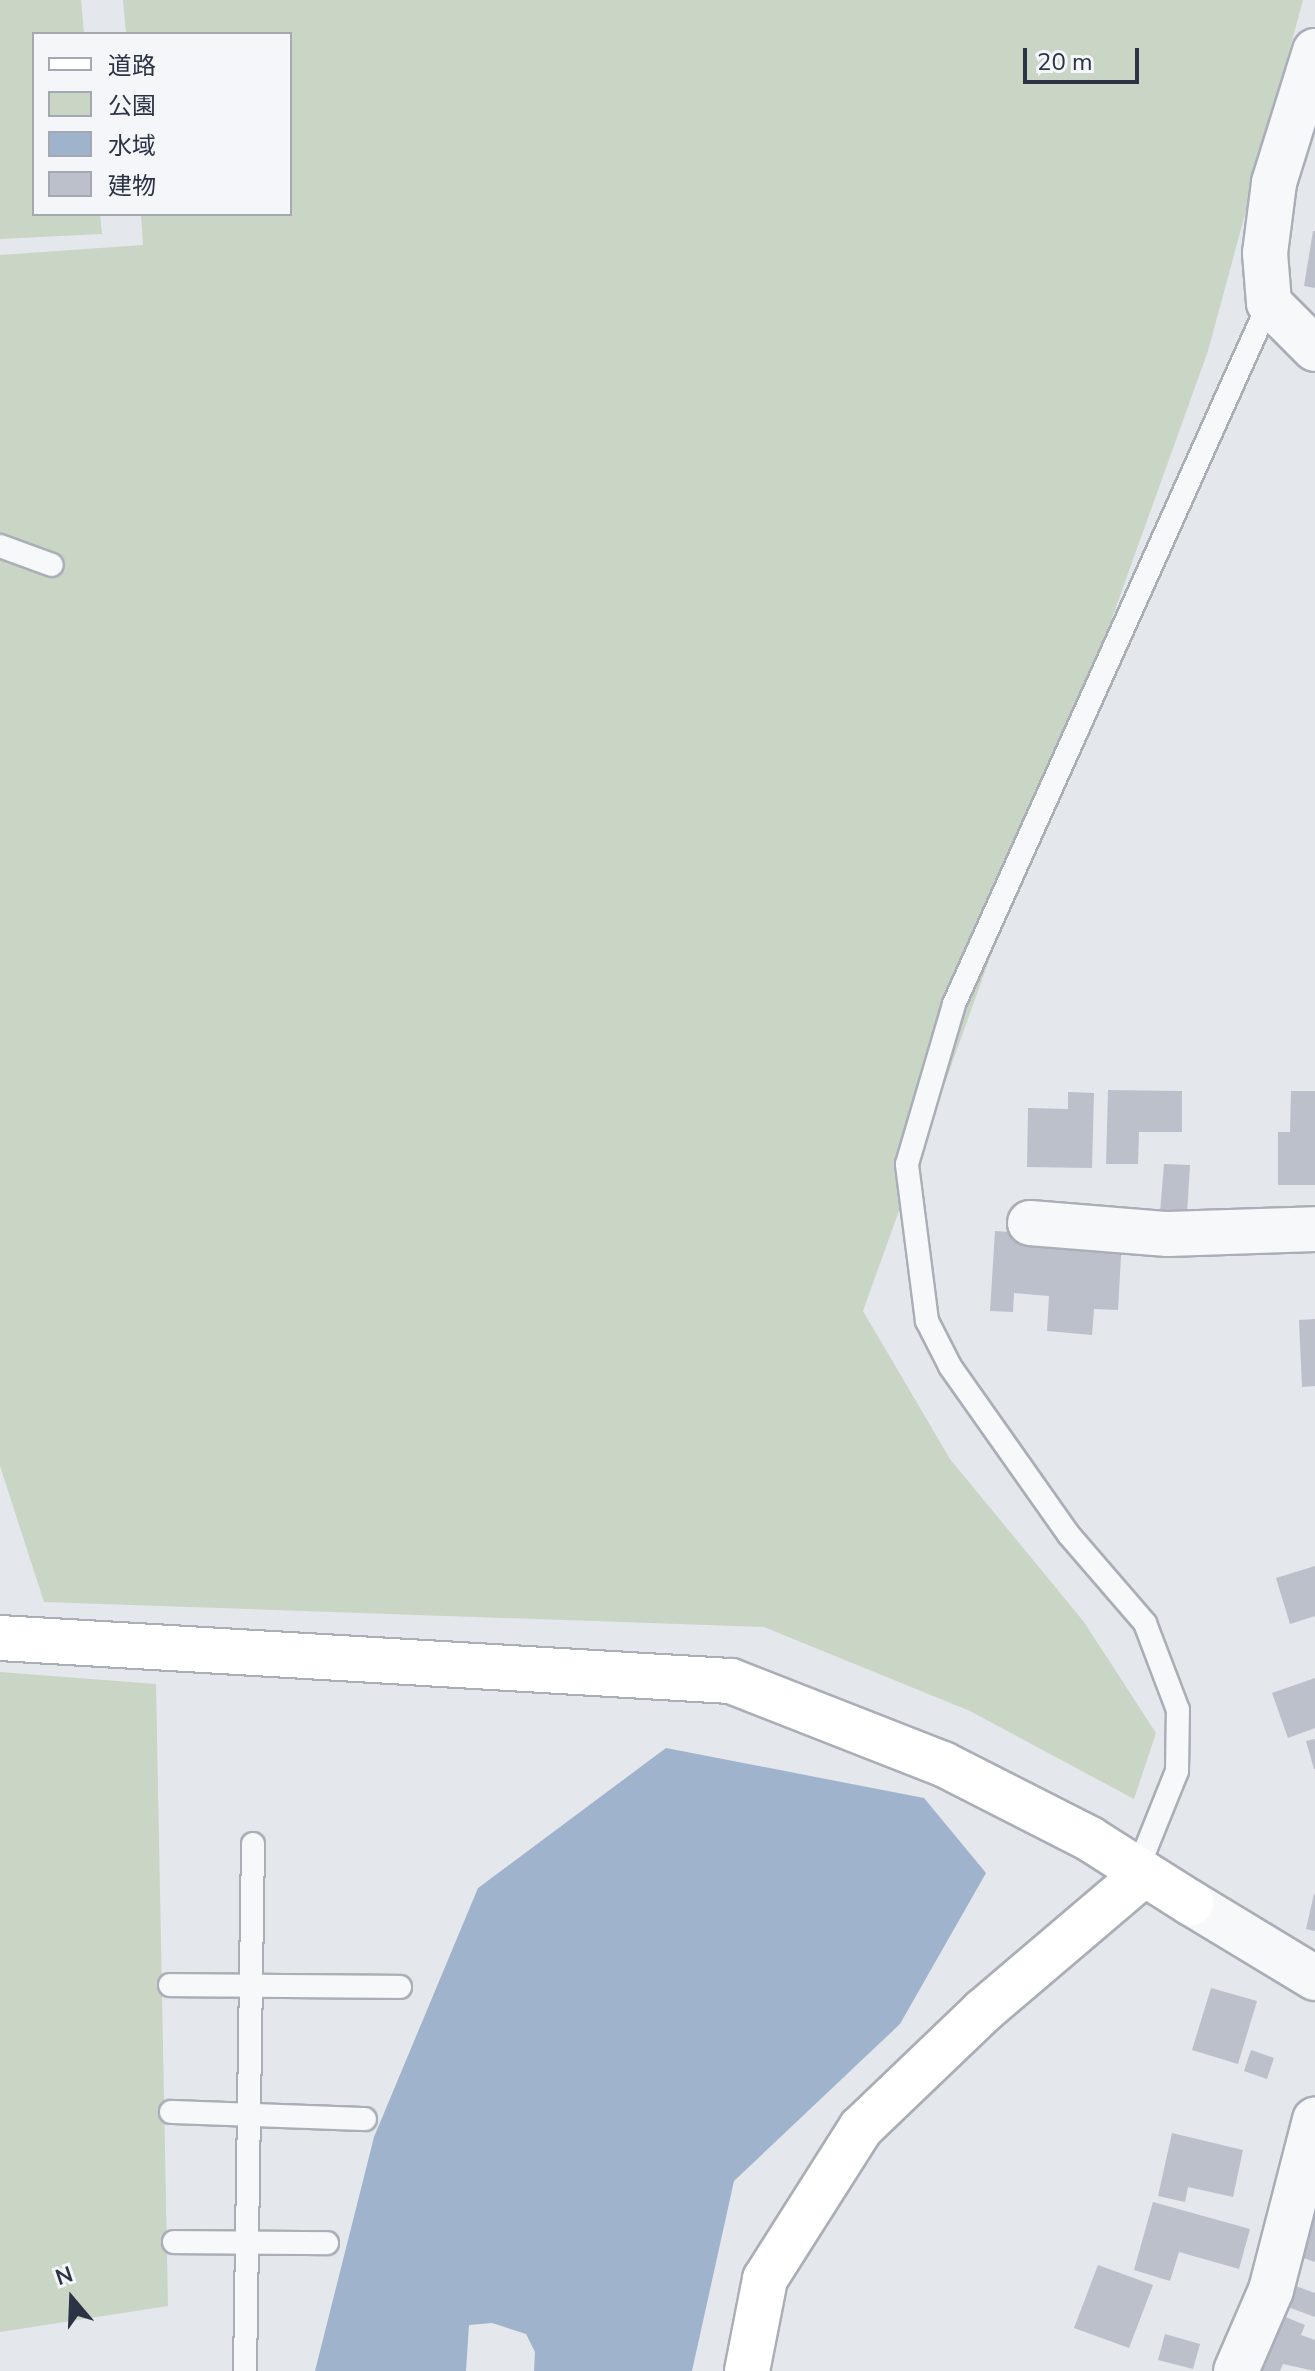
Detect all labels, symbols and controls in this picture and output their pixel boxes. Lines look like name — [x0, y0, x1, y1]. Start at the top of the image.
legend — [32, 32, 292, 216]
scale bar — [1027, 32, 1143, 82]
text: 20 m — [1037, 46, 1093, 78]
text: 道路 — [108, 50, 156, 82]
text: 公園 — [108, 90, 156, 122]
text: 水域 — [108, 130, 156, 162]
text: 建物 — [108, 170, 156, 202]
north arrow — [32, 2259, 112, 2339]
text: N — [52, 2259, 77, 2293]

